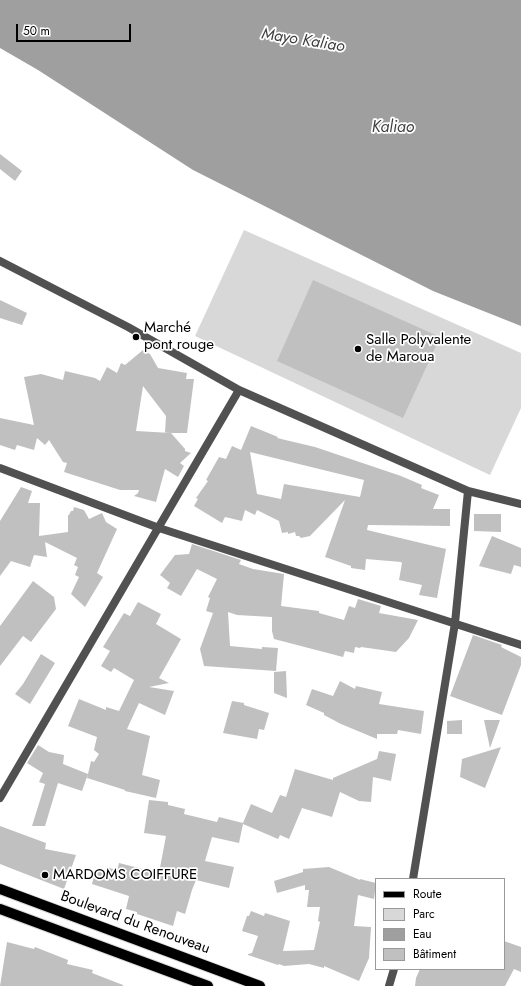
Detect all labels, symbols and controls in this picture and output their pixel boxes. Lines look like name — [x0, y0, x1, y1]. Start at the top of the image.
scale bar — [18, 16, 133, 42]
text: 50 m — [23, 22, 50, 40]
water label: Mayo Kaliao — [260, 25, 346, 57]
water label: Kaliao — [372, 118, 414, 138]
place label: Marché pont rouge — [144, 319, 214, 354]
place label: Salle Polyvalente de Maroua — [366, 331, 471, 366]
marker: Marché pont rouge — [131, 332, 141, 342]
marker: Salle Polyvalente de Maroua — [353, 344, 363, 354]
place label: MARDOMS COIFFURE — [53, 866, 197, 884]
marker: MARDOMS COIFFURE — [40, 870, 50, 880]
legend — [375, 878, 505, 970]
text: Route — [413, 885, 442, 903]
street label: Boulevard du Renouveau — [58, 888, 212, 958]
text: Parc — [413, 905, 435, 923]
text: Eau — [413, 925, 432, 943]
text: Bâtiment — [413, 945, 456, 963]

